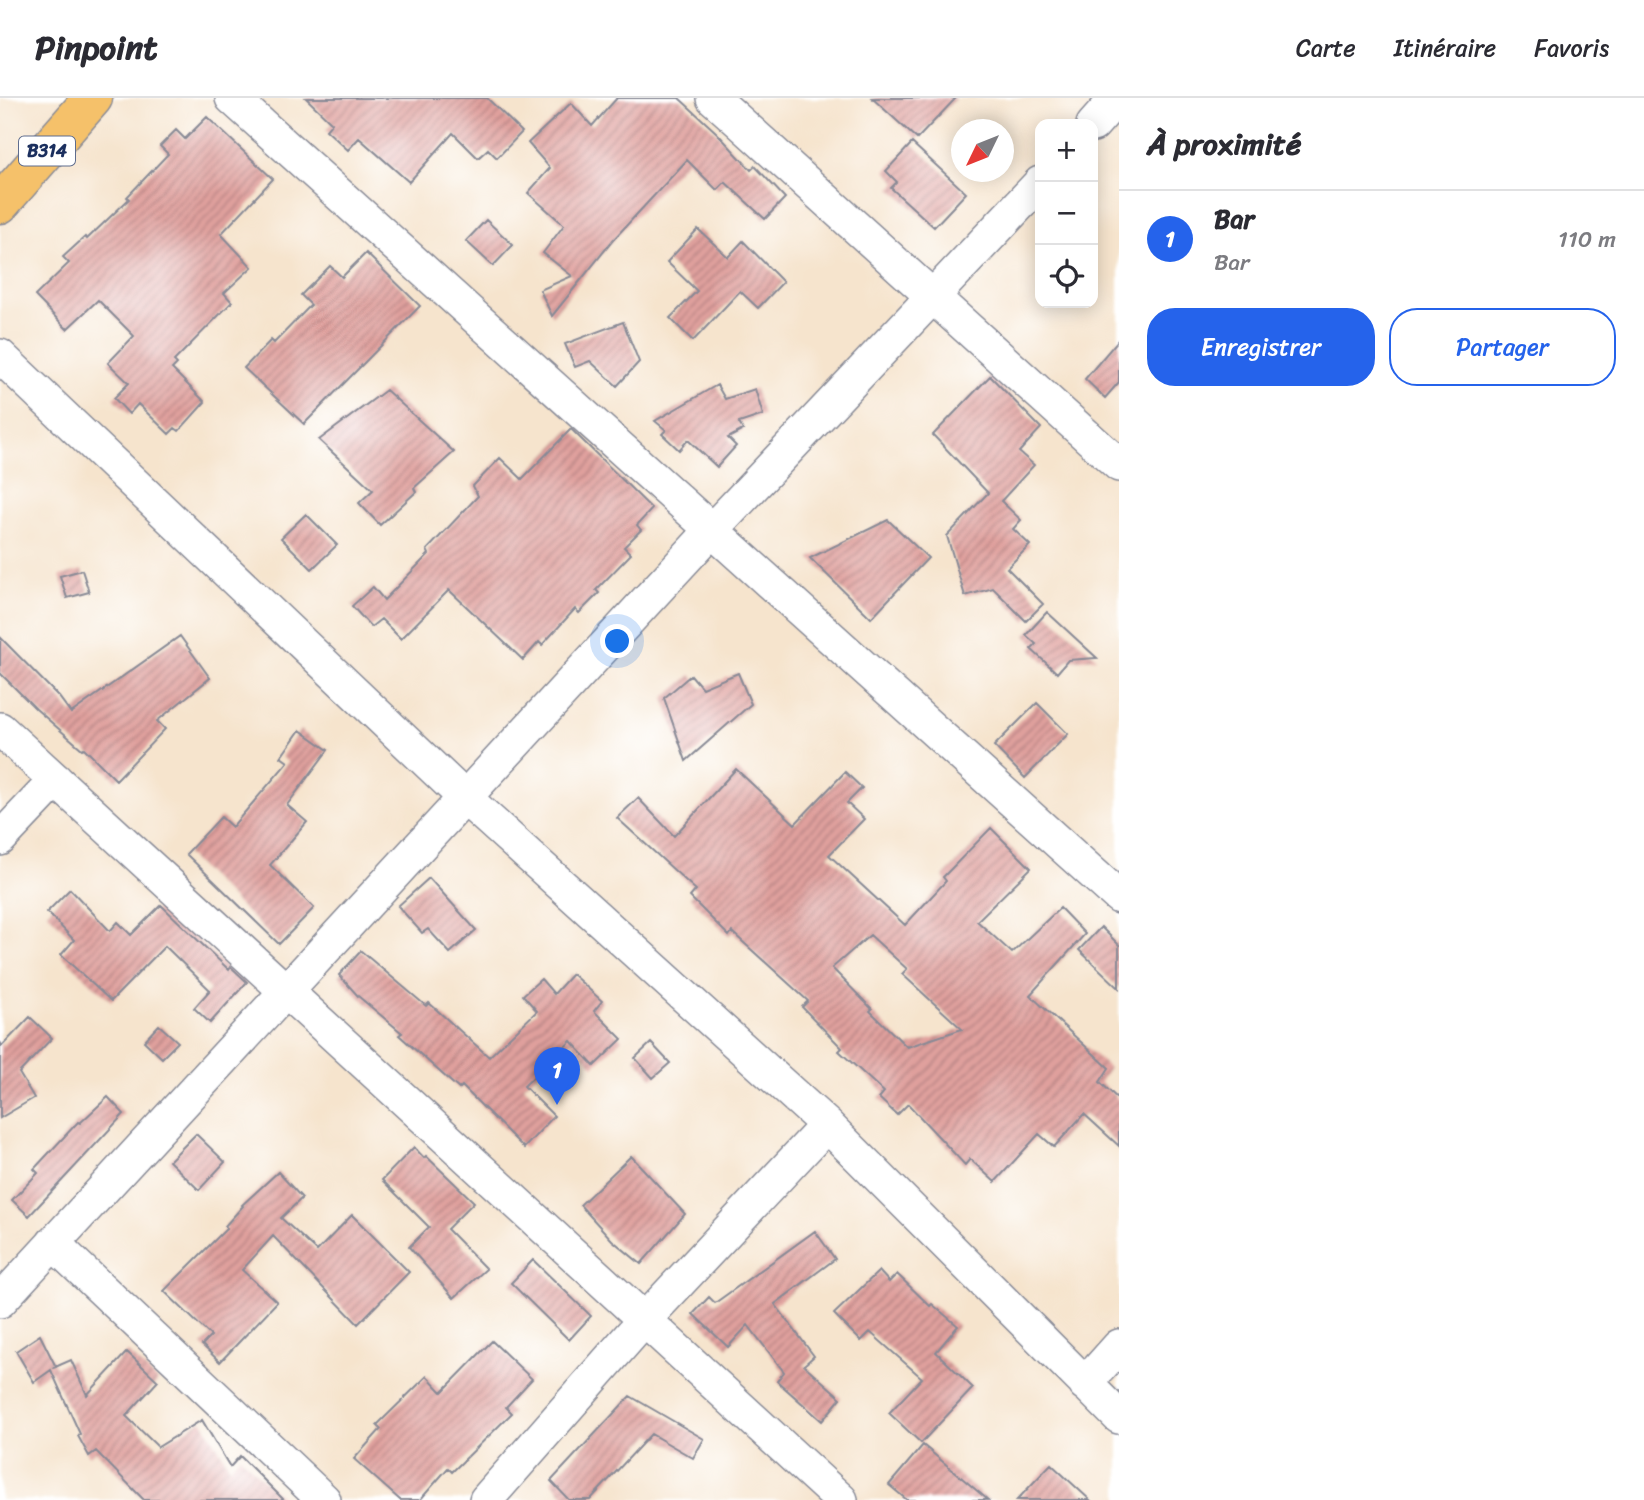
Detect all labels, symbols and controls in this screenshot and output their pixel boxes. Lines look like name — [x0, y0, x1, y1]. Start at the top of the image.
text: Pinpoint — [35, 19, 158, 77]
text: Carte — [1296, 27, 1356, 69]
text: Itinéraire — [1394, 27, 1496, 69]
text: Favoris — [1534, 27, 1609, 69]
text: À proximité — [1147, 117, 1301, 171]
north arrow — [951, 119, 1014, 182]
map controls — [1035, 119, 1098, 308]
button: + — [1035, 119, 1098, 182]
road number: B314 — [19, 136, 75, 166]
button: − — [1035, 182, 1098, 245]
text: Bar — [1214, 196, 1254, 242]
text: 1 — [1165, 219, 1175, 260]
text: 110 m — [1558, 219, 1616, 260]
text: Bar — [1214, 242, 1250, 283]
button: locate — [1035, 245, 1098, 308]
button: Enregistrer — [1147, 308, 1375, 386]
button: Partager — [1389, 308, 1616, 386]
your location — [600, 624, 634, 658]
pin: 1 — [534, 1047, 580, 1105]

